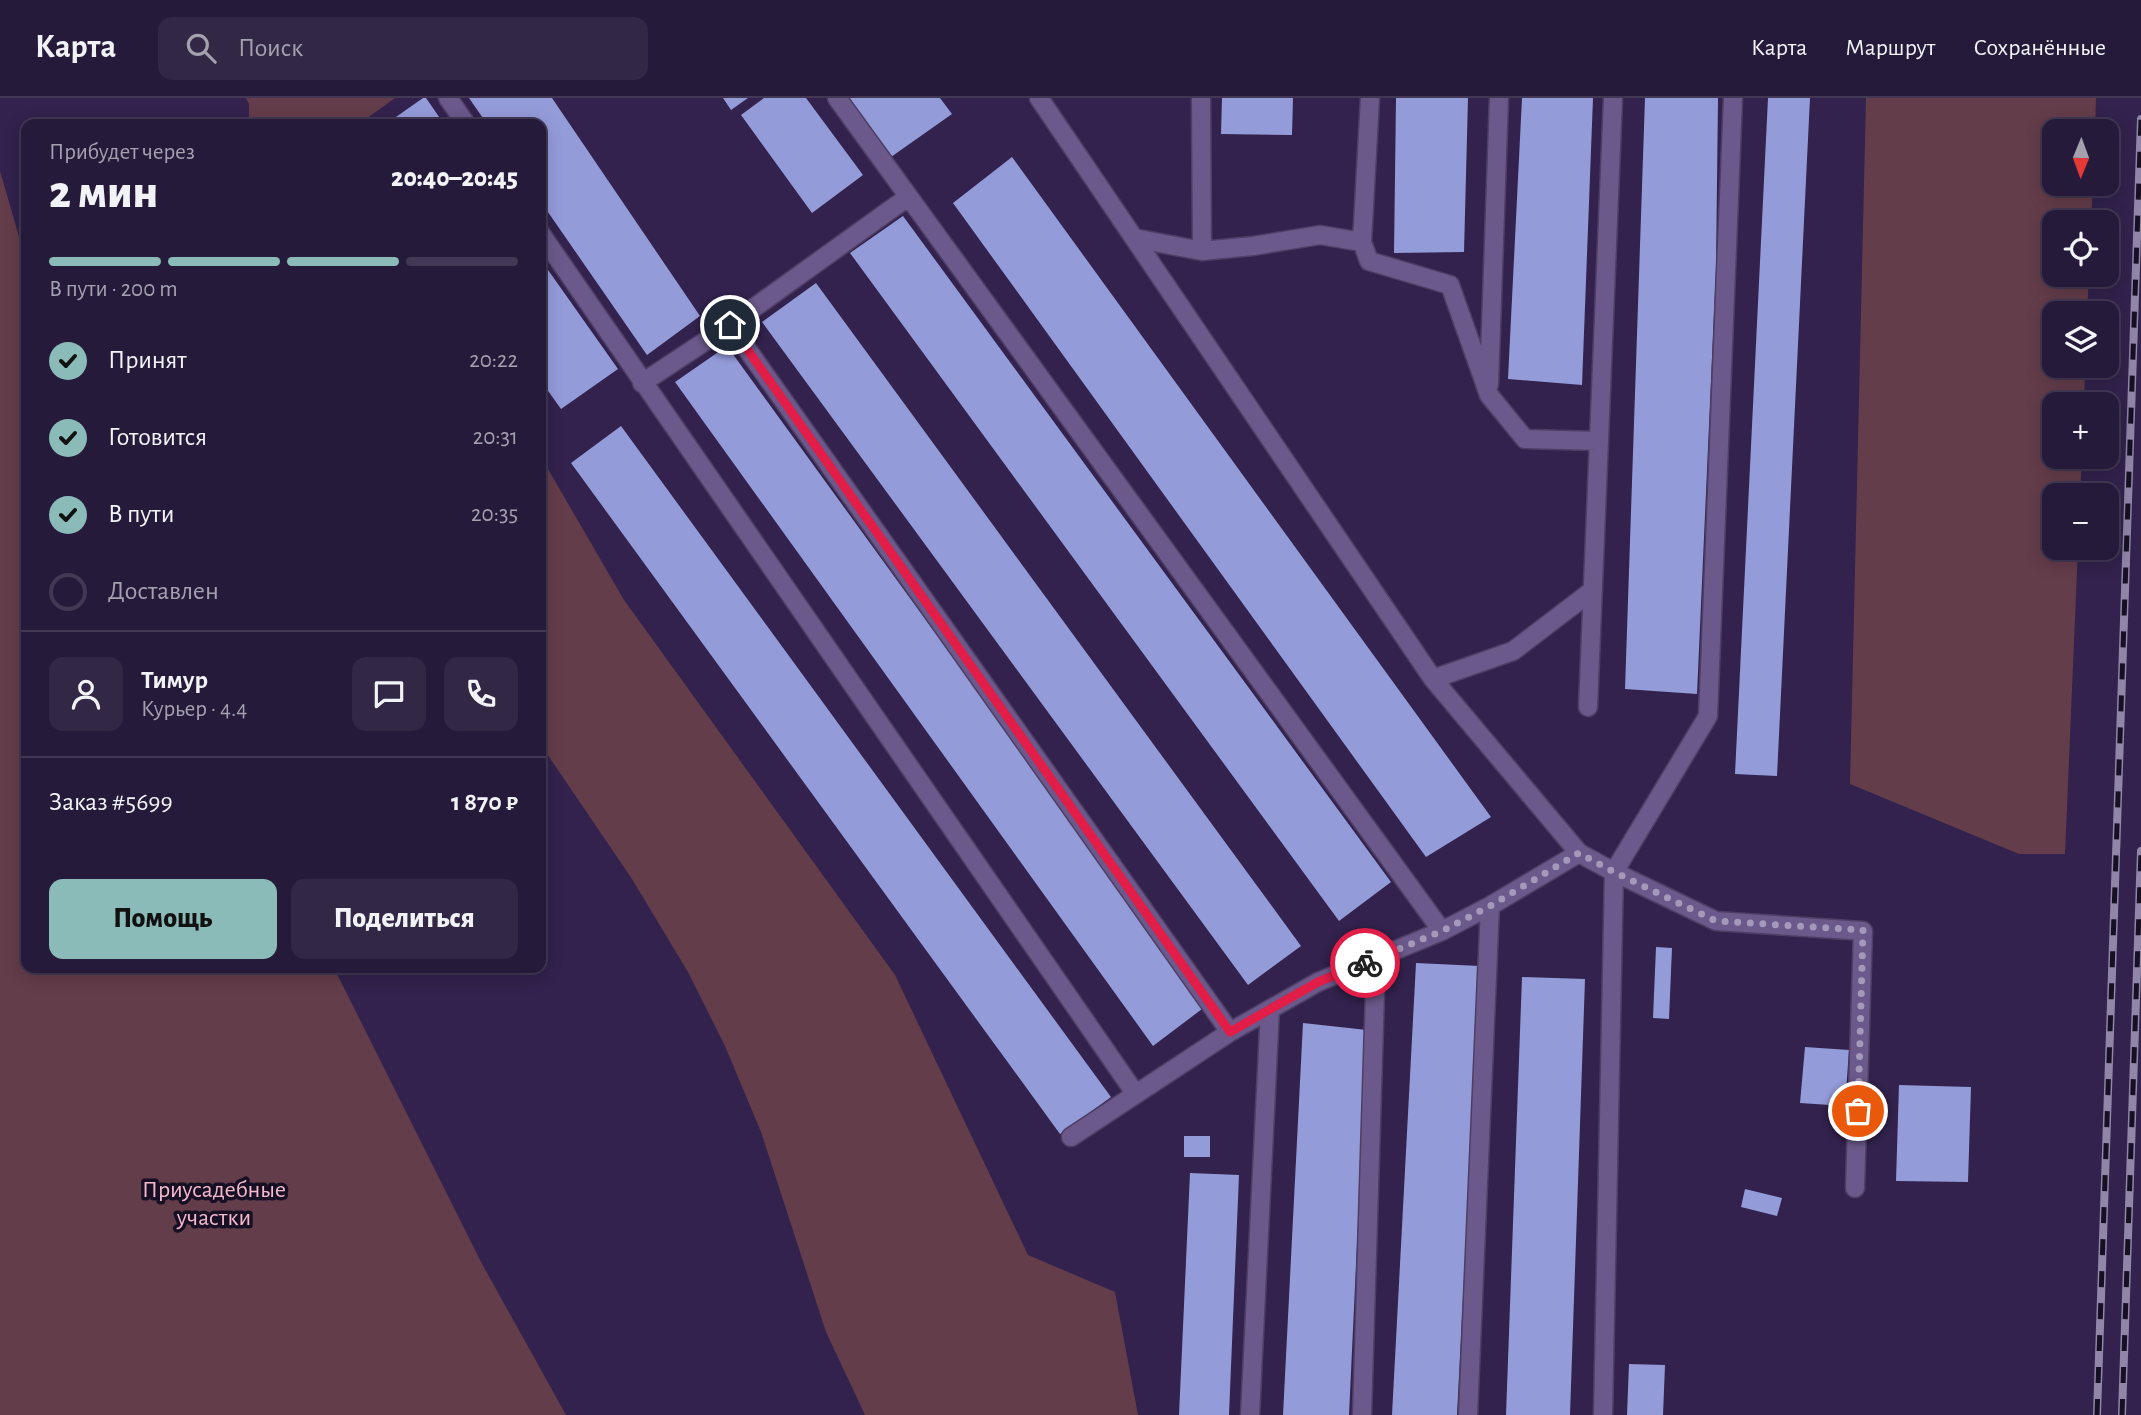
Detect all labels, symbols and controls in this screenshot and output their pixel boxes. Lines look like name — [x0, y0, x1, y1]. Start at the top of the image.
search box — [158, 17, 648, 80]
icon: search — [182, 29, 220, 67]
text: Карта — [35, 31, 116, 64]
text: Поиск — [238, 35, 303, 61]
text: Карта — [1751, 36, 1807, 60]
text: Маршрут — [1845, 36, 1935, 60]
text: Сохранённые — [1973, 36, 2106, 60]
north arrow — [2042, 119, 2119, 196]
map controls — [2042, 119, 2119, 560]
text: Прибудет через — [49, 141, 195, 164]
text: 20:40–20:45 — [391, 165, 518, 191]
text: 2 мин — [49, 170, 158, 216]
button: locate — [2042, 210, 2119, 287]
text: В пути · 200 m — [49, 278, 178, 301]
pin — [700, 295, 760, 355]
button: layers — [2042, 301, 2119, 378]
icon: home — [711, 306, 749, 344]
icon: check — [49, 342, 87, 380]
text: Принят — [108, 347, 187, 373]
text: 20:22 — [469, 349, 518, 372]
button: + — [2042, 392, 2119, 469]
icon: check — [49, 419, 87, 457]
text: Готовится — [108, 424, 207, 450]
text: 20:31 — [473, 426, 518, 449]
button: − — [2042, 483, 2119, 560]
icon: check — [49, 496, 87, 534]
text: В пути — [108, 501, 174, 527]
text: 20:35 — [471, 503, 518, 526]
text: Доставлен — [108, 578, 219, 604]
button: person — [49, 657, 123, 731]
button: chat — [352, 657, 426, 731]
button: phone — [444, 657, 518, 731]
text: Тимур — [141, 667, 208, 693]
text: Курьер · 4.4 — [141, 698, 247, 721]
text: Заказ #5699 — [49, 789, 173, 815]
text: 1 870 ₽ — [451, 789, 518, 815]
button: Помощь — [49, 879, 277, 959]
button: Поделиться — [291, 879, 518, 959]
courier — [1330, 928, 1400, 998]
icon: bike — [1346, 944, 1384, 982]
pin — [1828, 1081, 1888, 1141]
icon: bag — [1839, 1092, 1877, 1130]
park label: Приусадебные участки — [142, 1178, 286, 1230]

